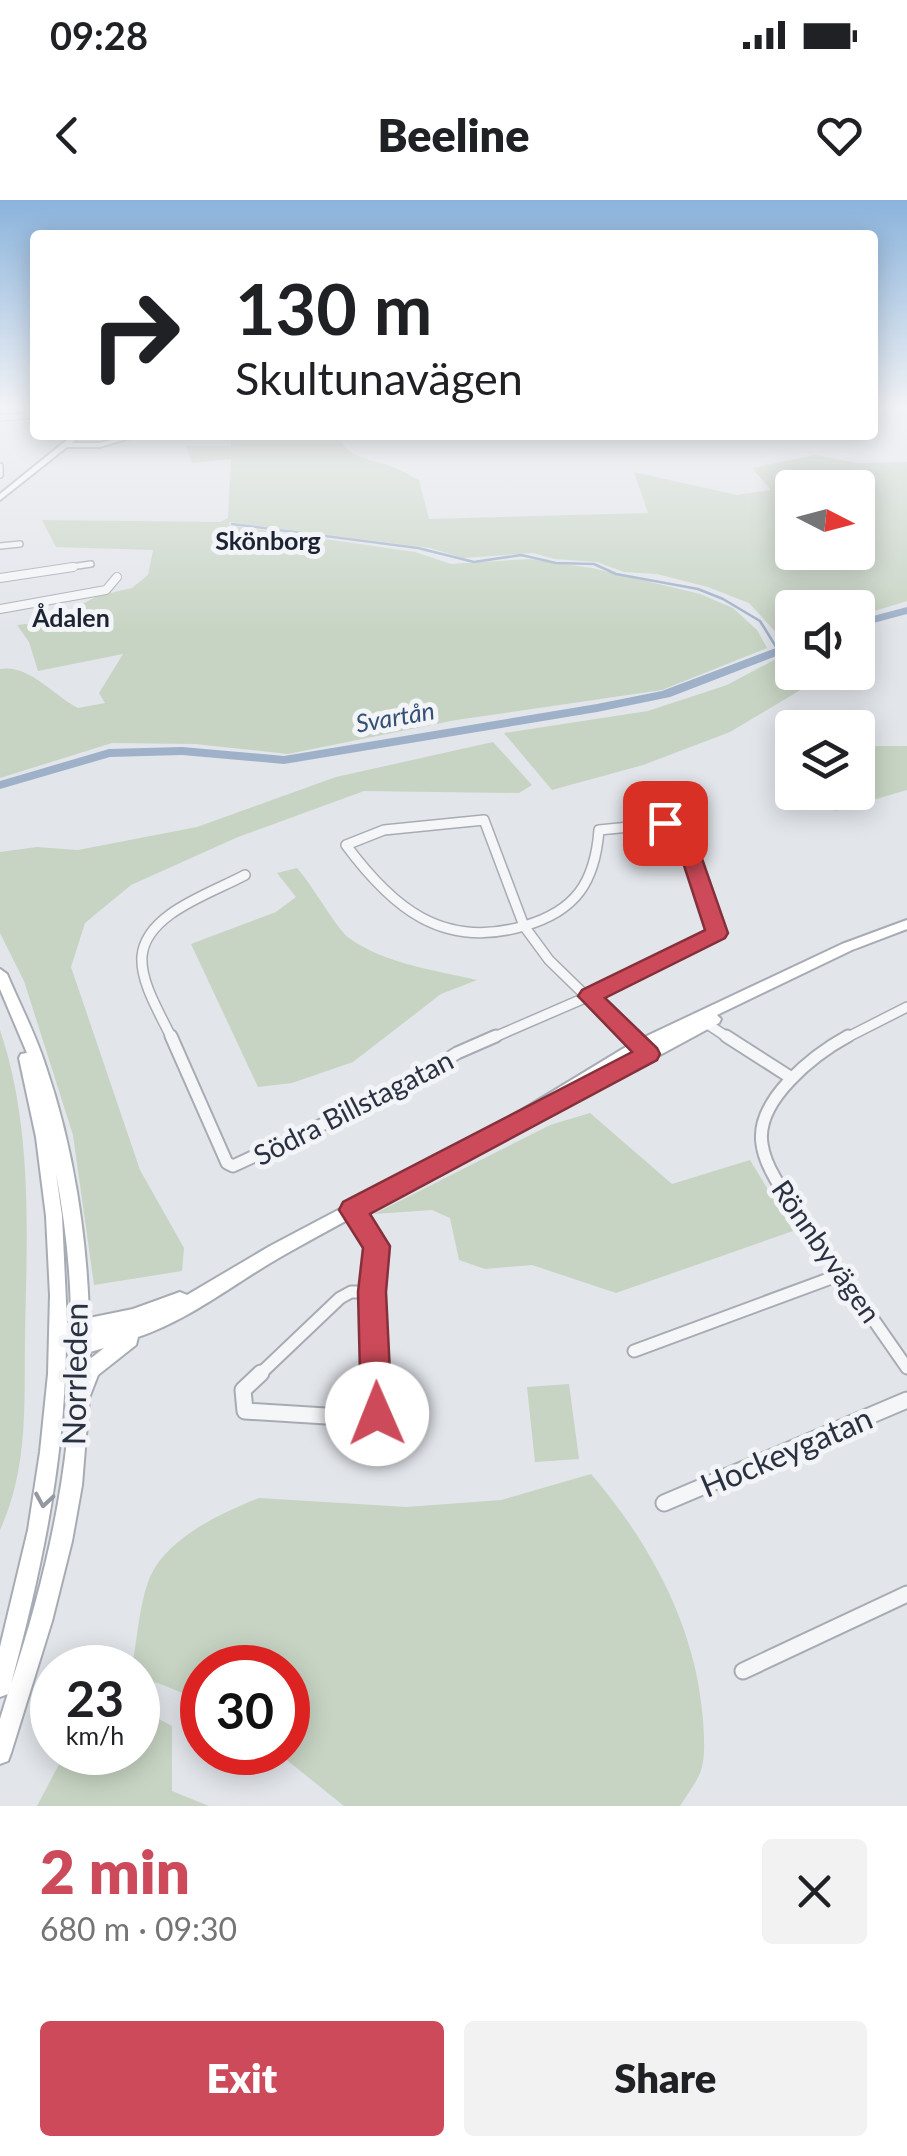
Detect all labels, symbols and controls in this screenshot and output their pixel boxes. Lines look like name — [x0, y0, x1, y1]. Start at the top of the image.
text: 09:28 — [50, 12, 148, 58]
icon: back — [40, 108, 95, 163]
text: Beeline — [378, 108, 529, 162]
icon: heart — [812, 108, 867, 163]
text: 130 m — [235, 266, 432, 350]
icon: right — [70, 270, 200, 400]
text: Skultunavägen — [235, 351, 523, 405]
north arrow — [775, 470, 875, 570]
map controls — [775, 470, 875, 810]
district label: Skönborg — [215, 525, 321, 555]
button: sound — [775, 590, 875, 690]
district label: Ådalen — [31, 602, 110, 632]
water label: Svartån — [353, 694, 437, 738]
button: layers — [775, 710, 875, 810]
pin — [623, 781, 708, 866]
icon: arrive — [638, 796, 693, 851]
street label: Södra Billstagatan — [248, 1042, 458, 1172]
street label: Rönnbyvägen — [765, 1173, 889, 1329]
street label: Norrleden — [53, 1302, 95, 1446]
position arrow — [325, 1362, 429, 1466]
street label: Hockeygatan — [694, 1397, 878, 1505]
one-way arrow — [34, 1492, 55, 1508]
speed limit sign: 30 — [180, 1645, 310, 1775]
text: 23 — [66, 1668, 124, 1728]
text: km/h — [66, 1720, 124, 1750]
text: 2 min — [40, 1835, 190, 1907]
button: close — [762, 1839, 867, 1944]
text: 680 m · 09:30 — [40, 1909, 237, 1948]
button: Exit — [40, 2021, 444, 2136]
button: Share — [464, 2021, 867, 2136]

